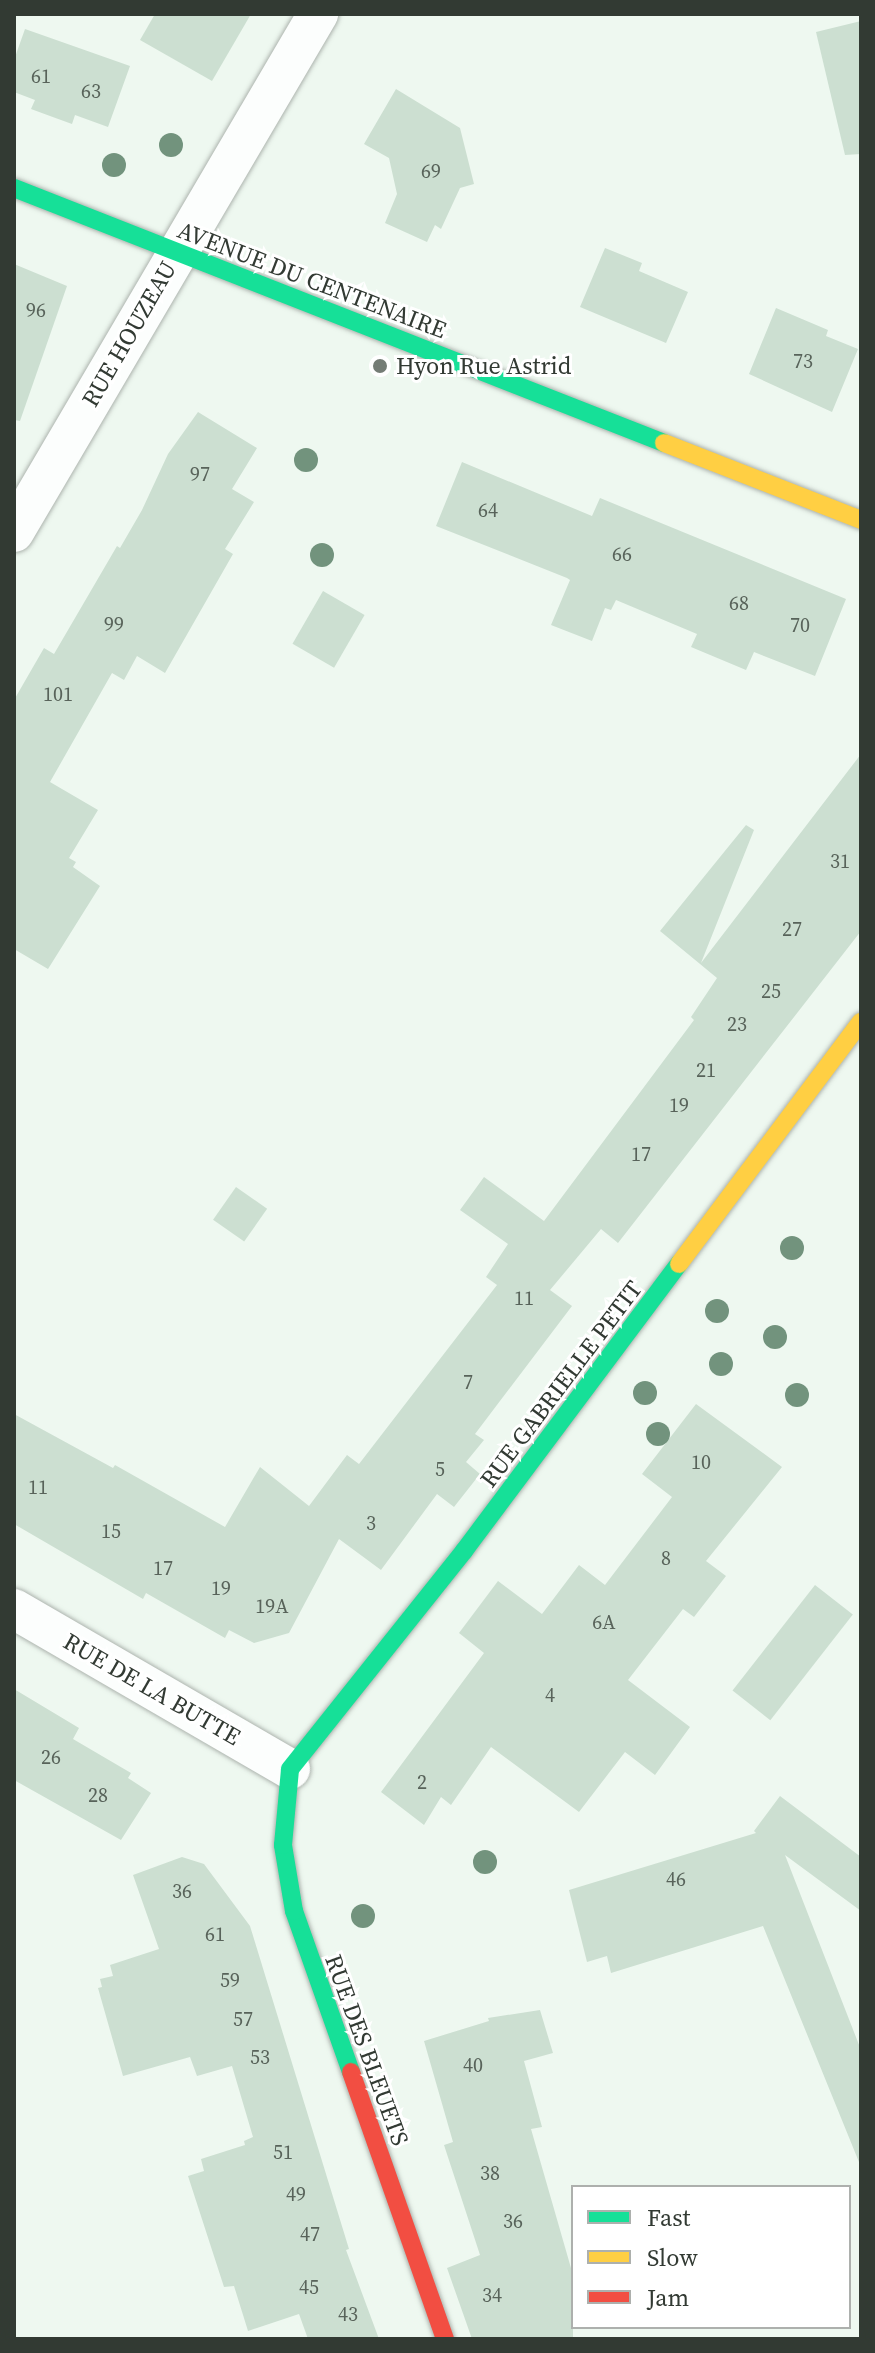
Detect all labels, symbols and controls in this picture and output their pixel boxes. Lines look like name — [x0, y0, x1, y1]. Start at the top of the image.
house number: 61 — [31, 64, 51, 88]
house number: 63 — [81, 79, 101, 103]
house number: 69 — [421, 159, 441, 183]
street label: AVENUE DU CENTENAIRE — [174, 215, 450, 345]
street label: RUE HOUZEAU — [76, 256, 182, 412]
house number: 96 — [26, 298, 46, 322]
house number: 73 — [793, 349, 813, 373]
place label: Hyon Rue Astrid — [396, 352, 571, 380]
marker: Hyon Rue Astrid — [371, 357, 389, 375]
house number: 97 — [190, 462, 210, 486]
house number: 64 — [478, 498, 498, 522]
house number: 66 — [612, 542, 632, 566]
house number: 68 — [729, 591, 749, 615]
house number: 99 — [104, 612, 124, 636]
house number: 70 — [790, 613, 810, 637]
house number: 101 — [43, 682, 73, 706]
house number: 31 — [830, 849, 850, 873]
house number: 27 — [782, 917, 802, 941]
house number: 25 — [761, 979, 781, 1003]
house number: 23 — [727, 1012, 747, 1036]
house number: 21 — [696, 1058, 716, 1082]
house number: 19 — [669, 1093, 689, 1117]
house number: 17 — [631, 1142, 651, 1166]
street label: RUE GABRIELLE PETIT — [474, 1275, 648, 1493]
house number: 11 — [514, 1286, 534, 1310]
house number: 7 — [463, 1370, 473, 1394]
house number: 10 — [691, 1450, 711, 1474]
house number: 5 — [435, 1457, 445, 1481]
house number: 11 — [28, 1475, 48, 1499]
house number: 3 — [366, 1511, 376, 1535]
house number: 15 — [101, 1519, 121, 1543]
house number: 8 — [661, 1546, 671, 1570]
house number: 17 — [153, 1556, 173, 1580]
house number: 19 — [211, 1576, 231, 1600]
house number: 19A — [255, 1594, 289, 1618]
house number: 6A — [592, 1610, 616, 1634]
street label: RUE DE LA BUTTE — [58, 1627, 246, 1751]
house number: 4 — [545, 1683, 555, 1707]
house number: 26 — [41, 1745, 61, 1769]
house number: 2 — [417, 1770, 427, 1794]
house number: 28 — [88, 1783, 108, 1807]
house number: 46 — [666, 1867, 686, 1891]
house number: 36 — [172, 1879, 192, 1903]
house number: 61 — [205, 1922, 225, 1946]
street label: RUE DES BLEUETS — [319, 1951, 415, 2149]
house number: 59 — [220, 1968, 240, 1992]
house number: 57 — [233, 2007, 253, 2031]
house number: 53 — [250, 2045, 270, 2069]
house number: 40 — [463, 2053, 483, 2077]
house number: 51 — [273, 2140, 293, 2164]
house number: 38 — [480, 2161, 500, 2185]
house number: 49 — [286, 2182, 306, 2206]
legend — [571, 2185, 851, 2329]
text: Fast — [647, 2201, 690, 2234]
house number: 36 — [503, 2209, 523, 2233]
house number: 47 — [300, 2222, 320, 2246]
text: Slow — [647, 2241, 698, 2274]
house number: 45 — [299, 2275, 319, 2299]
text: Jam — [647, 2281, 689, 2314]
house number: 34 — [482, 2283, 502, 2307]
house number: 43 — [338, 2302, 358, 2326]

